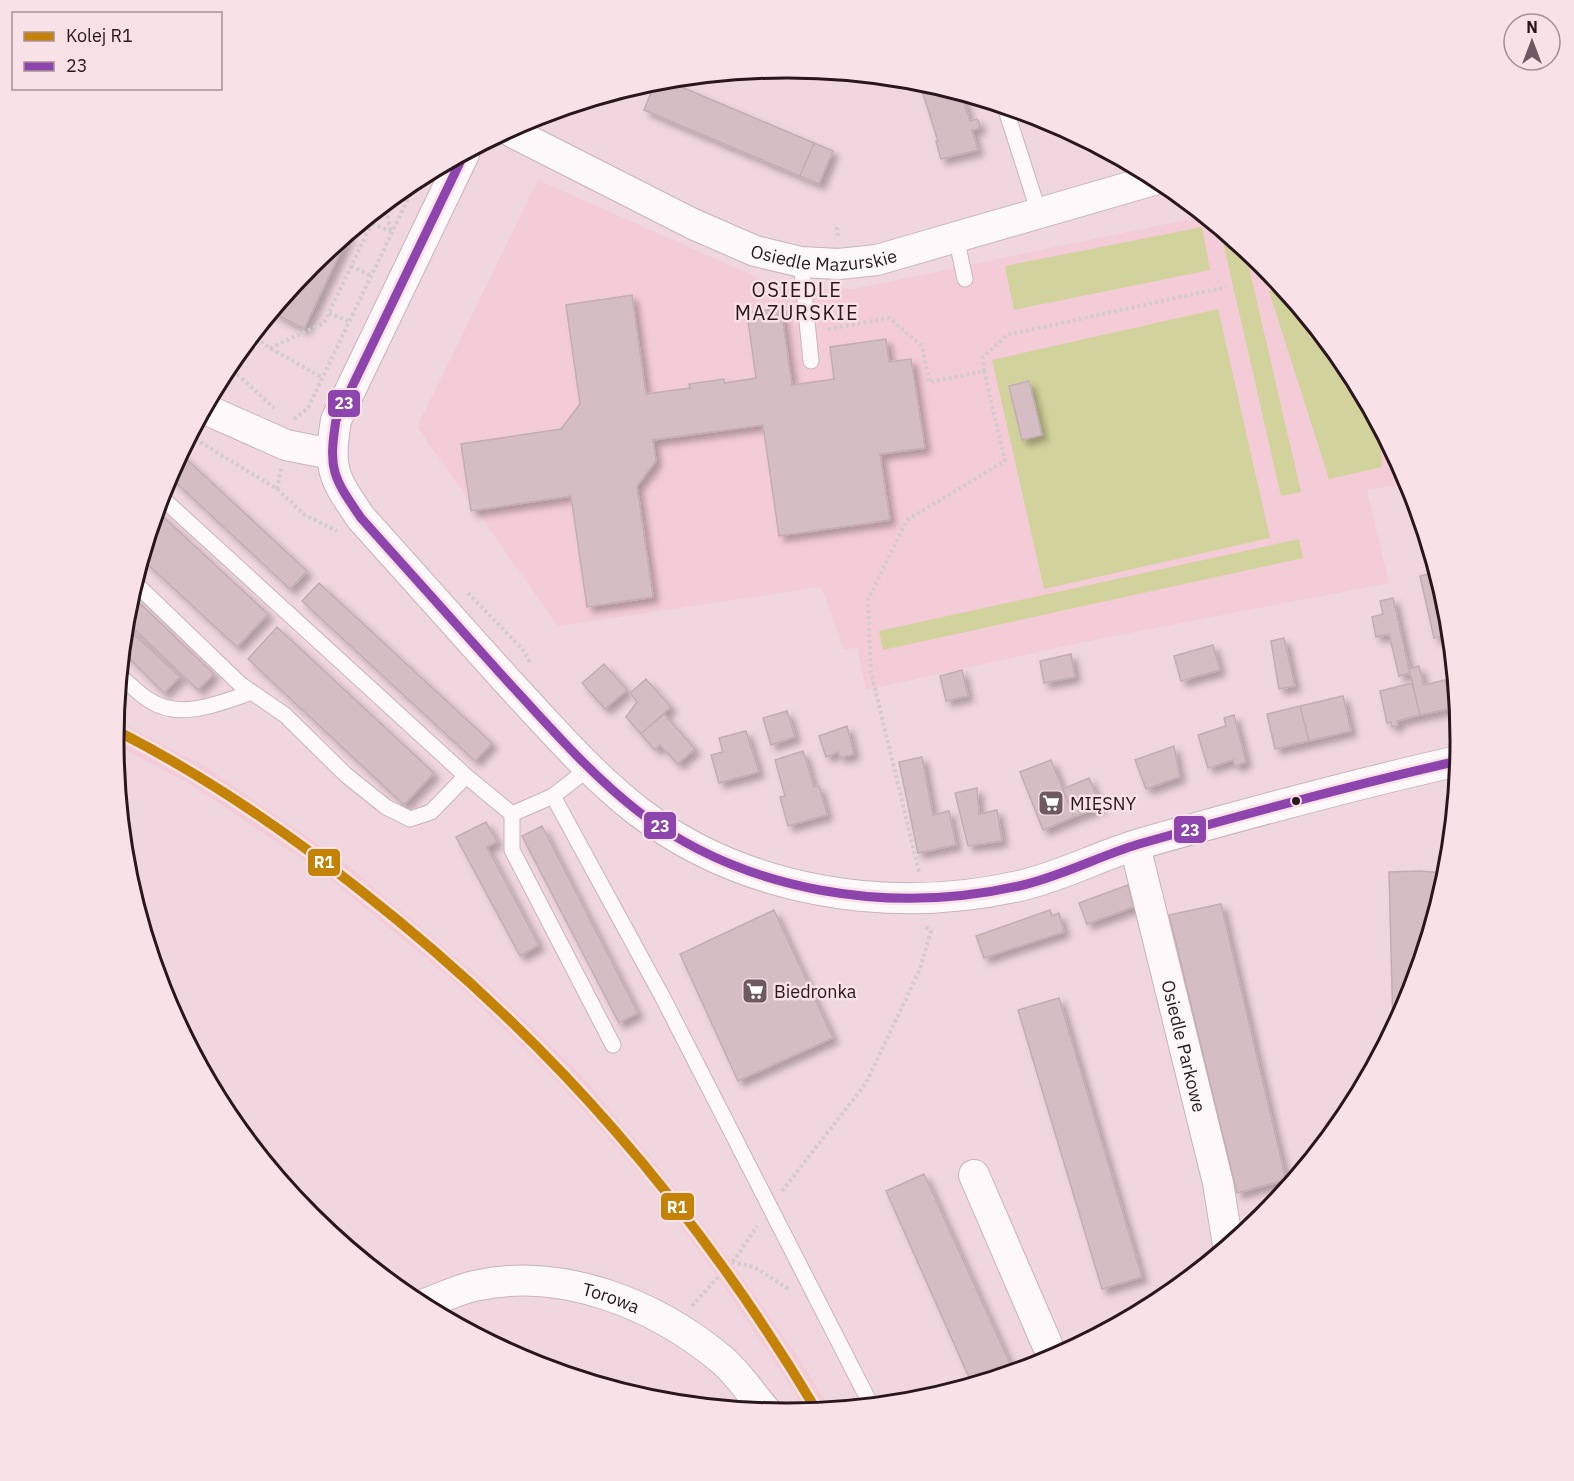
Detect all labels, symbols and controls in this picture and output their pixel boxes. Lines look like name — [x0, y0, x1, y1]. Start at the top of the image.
legend — [12, 12, 222, 90]
north arrow — [1502, 12, 1562, 72]
text: N — [1526, 17, 1538, 37]
text: Kolej R1 — [66, 24, 133, 47]
text: 23 — [66, 54, 88, 77]
street label: Osiedle Mazurskie — [749, 239, 900, 276]
district label: OSIEDLE MAZURSKIE — [735, 276, 859, 326]
line badge: 23 — [327, 389, 361, 418]
text: 23 — [334, 393, 354, 413]
supermarket icon: MIĘSNY — [1036, 788, 1066, 818]
place label: MIĘSNY — [1070, 792, 1136, 815]
unlabelled marker — [1290, 795, 1302, 807]
line badge: 23 — [643, 811, 677, 840]
line badge: 23 — [1173, 815, 1207, 844]
text: 23 — [650, 816, 670, 836]
text: 23 — [1180, 820, 1200, 840]
line badge: R1 — [307, 848, 341, 877]
text: R1 — [314, 852, 335, 872]
supermarket icon: Biedronka — [740, 976, 770, 1006]
street label: Osiedle Parkowe — [1157, 978, 1212, 1115]
place label: Biedronka — [774, 980, 857, 1003]
line badge: R1 — [660, 1192, 695, 1221]
text: R1 — [667, 1197, 688, 1217]
street label: Torowa — [580, 1277, 644, 1318]

